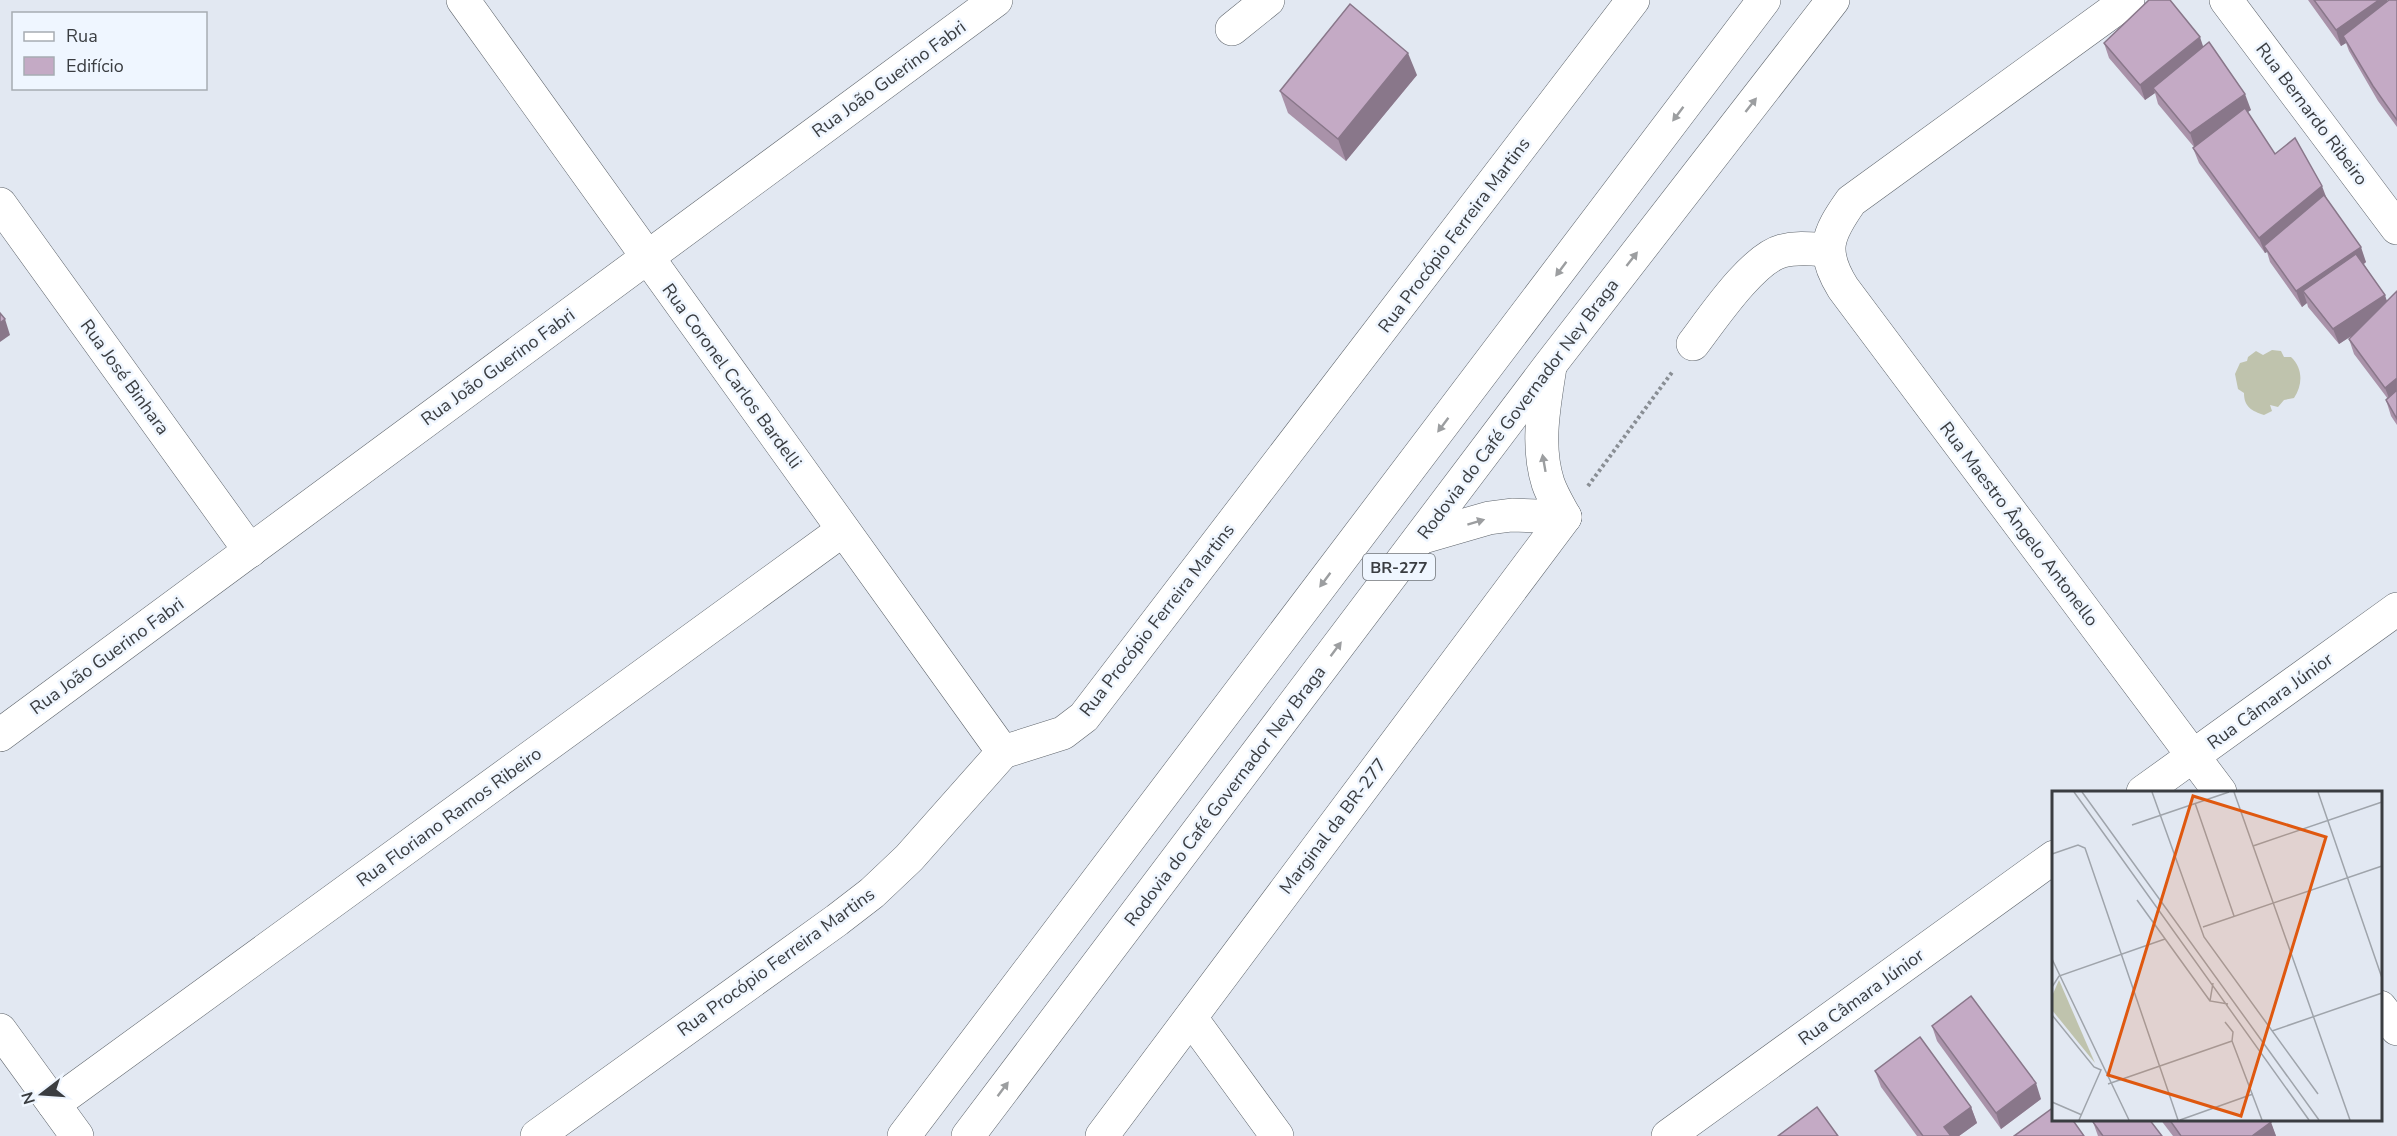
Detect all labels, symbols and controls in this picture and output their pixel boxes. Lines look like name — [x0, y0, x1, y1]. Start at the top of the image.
legend — [12, 12, 207, 90]
street label: Rua João Guerino Fabri — [807, 15, 971, 143]
text: Rua — [66, 24, 98, 48]
street label: Rua Bernardo Ribeiro — [2251, 38, 2373, 190]
text: Edifício — [66, 54, 124, 78]
one-way arrow — [1745, 98, 1757, 113]
one-way arrow — [1673, 106, 1685, 121]
street label: Rua Procópio Ferreira Martins — [1373, 132, 1535, 338]
one-way arrow — [1625, 252, 1637, 267]
one-way arrow — [1554, 261, 1567, 277]
street label: Rodovia do Café Governador Ney Braga — [1412, 274, 1624, 544]
street label: Rua Coronel Carlos Bardelli — [657, 279, 807, 473]
street label: Rua João Guerino Fabri — [416, 303, 580, 431]
street label: Rua José Binhara — [75, 314, 175, 440]
one-way arrow — [1437, 416, 1449, 432]
street label: Rua Maestro Ângelo Antonello — [1934, 417, 2104, 631]
one-way arrow — [1539, 453, 1548, 472]
one-way arrow — [1467, 517, 1485, 526]
street label: Rua Procópio Ferreira Martins — [1074, 519, 1240, 721]
road number: BR-277 — [1363, 554, 1435, 580]
one-way arrow — [1319, 572, 1332, 588]
street label: Rua João Guerino Fabri — [25, 592, 189, 720]
one-way arrow — [1330, 642, 1342, 657]
street label: Rua Câmara Júnior — [2202, 647, 2338, 755]
street label: Rodovia do Café Governador Ney Braga — [1119, 661, 1331, 931]
street label: Rua Floriano Ramos Ribeiro — [352, 742, 546, 892]
street label: Marginal da BR-277 — [1274, 753, 1392, 899]
inset map — [2052, 791, 2382, 1121]
street label: Rua Procópio Ferreira Martins — [672, 882, 880, 1042]
street label: Rua Câmara Júnior — [1793, 943, 1929, 1051]
north arrow — [12, 1064, 72, 1124]
one-way arrow — [997, 1082, 1009, 1097]
text: N — [16, 1089, 41, 1107]

